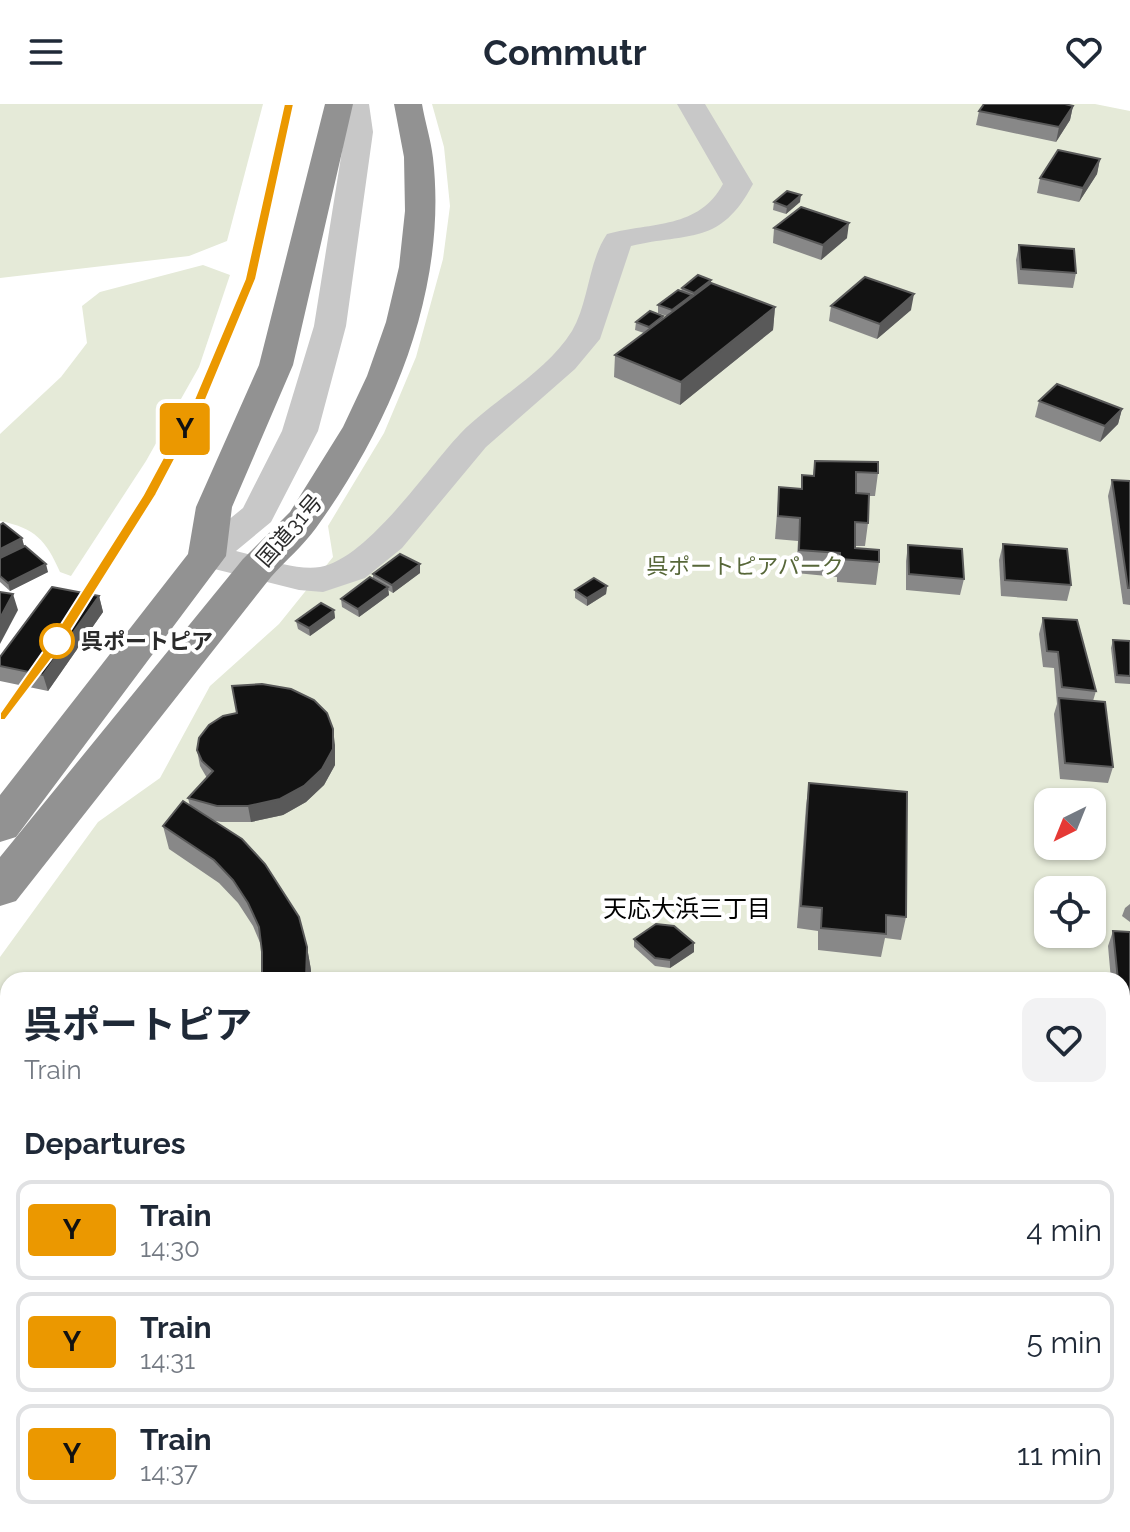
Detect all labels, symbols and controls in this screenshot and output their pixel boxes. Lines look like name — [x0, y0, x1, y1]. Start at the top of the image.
icon: menu — [24, 30, 68, 74]
icon: heart — [1062, 30, 1106, 74]
text: Commutr — [483, 31, 647, 73]
line badge: Y — [159, 403, 211, 455]
text: Y — [176, 412, 194, 445]
street label: 国道31号 — [251, 489, 327, 571]
park label: 呉ポートピアパーク — [646, 553, 844, 579]
marker: 呉ポートピア — [40, 624, 74, 658]
place label: 呉ポートピア — [81, 628, 213, 654]
north arrow — [1034, 788, 1106, 860]
map controls — [1034, 788, 1106, 948]
button: locate — [1034, 876, 1106, 948]
district label: 天応大浜三丁目 — [603, 894, 771, 923]
button: heart — [1022, 998, 1106, 1082]
text: 呉ポートピア — [24, 1002, 252, 1047]
text: Train — [24, 1055, 82, 1085]
text: Departures — [24, 1126, 186, 1161]
text: Train — [140, 1198, 212, 1233]
text: Y — [63, 1213, 81, 1246]
text: 4 min — [1026, 1213, 1102, 1248]
text: 14:30 — [140, 1233, 200, 1263]
text: Train — [140, 1310, 212, 1345]
text: Y — [63, 1325, 81, 1358]
text: 5 min — [1026, 1325, 1102, 1360]
text: 14:31 — [140, 1345, 195, 1375]
text: Train — [140, 1422, 212, 1457]
text: Y — [63, 1437, 81, 1470]
text: 11 min — [1017, 1437, 1102, 1472]
text: 14:37 — [140, 1457, 198, 1487]

